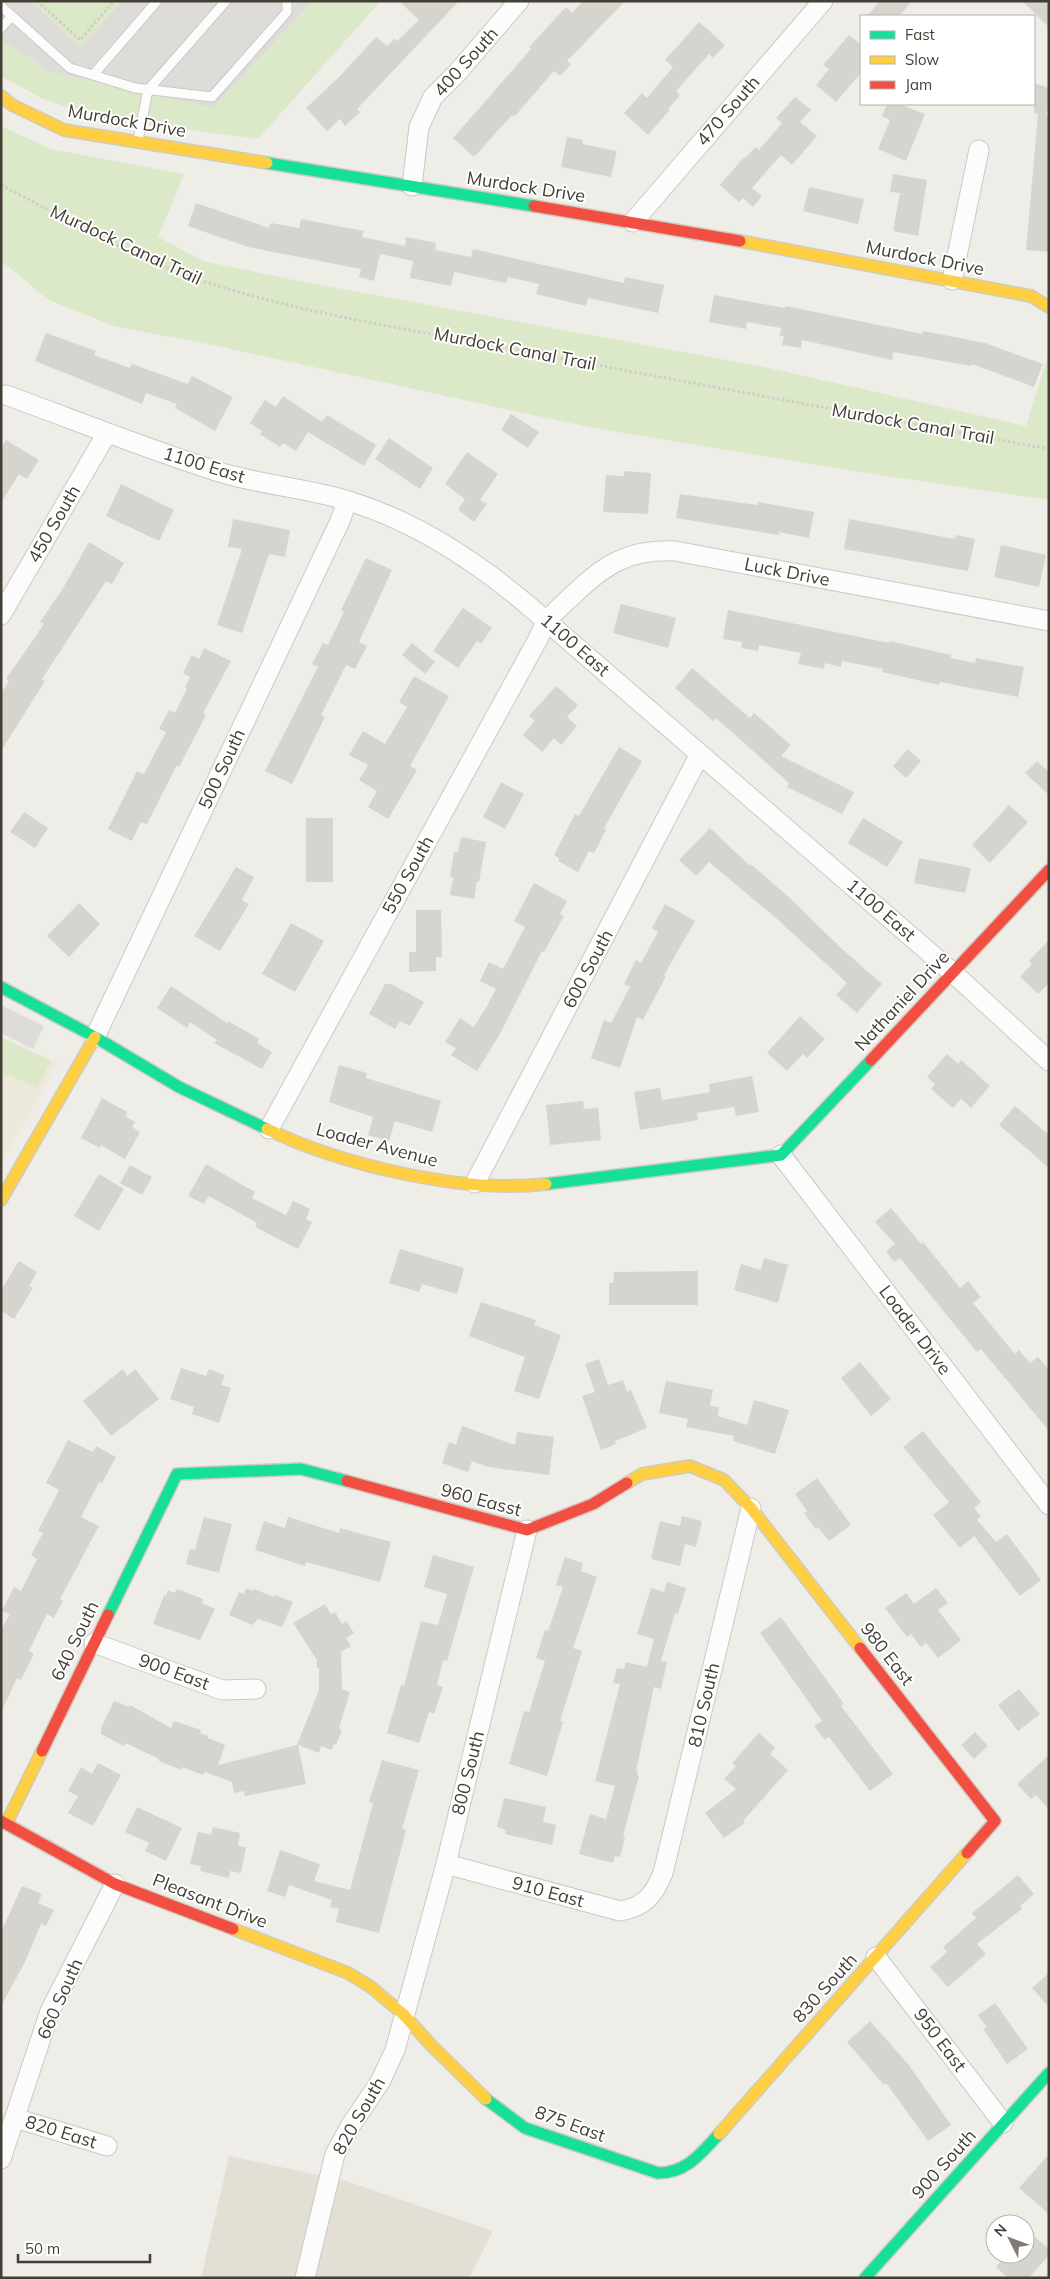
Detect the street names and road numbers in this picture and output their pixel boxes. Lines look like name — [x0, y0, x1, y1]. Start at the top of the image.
street label: 400 South — [428, 22, 503, 101]
street label: 470 South — [691, 71, 764, 151]
street label: Murdock Drive — [66, 99, 188, 142]
street label: Murdock Drive — [465, 166, 587, 207]
street label: Murdock Canal Trail — [47, 199, 206, 290]
street label: Murdock Drive — [864, 235, 986, 280]
street label: Murdock Canal Trail — [432, 322, 598, 376]
street label: Murdock Canal Trail — [830, 398, 996, 449]
street label: 1100 East — [160, 441, 248, 488]
street label: 450 South — [22, 481, 85, 567]
street label: Luck Drive — [742, 552, 832, 591]
street label: 1100 East — [536, 608, 615, 681]
street label: 500 South — [193, 725, 250, 813]
street label: 550 South — [377, 832, 438, 918]
street label: 1100 East — [842, 873, 921, 946]
street label: 600 South — [557, 925, 618, 1012]
street label: Nathaniel Drive — [849, 946, 954, 1056]
street label: Loader Avenue — [314, 1117, 441, 1172]
street label: Loader Drive — [874, 1280, 957, 1379]
street label: 960 Easst — [438, 1478, 524, 1521]
street label: 640 South — [45, 1597, 104, 1684]
street label: 980 East — [856, 1618, 919, 1690]
street label: 900 East — [136, 1648, 213, 1695]
street label: 810 South — [683, 1660, 724, 1749]
street label: 800 South — [446, 1728, 489, 1817]
street label: Pleasant Drive — [149, 1868, 271, 1933]
street label: 910 East — [510, 1871, 587, 1912]
street label: 830 South — [787, 1948, 862, 2027]
street label: 660 South — [32, 1955, 88, 2043]
street label: 950 East — [909, 2003, 972, 2076]
street label: 820 South — [327, 2073, 390, 2159]
street label: 875 East — [532, 2100, 609, 2147]
street label: 820 East — [23, 2110, 100, 2153]
street label: 900 South — [906, 2124, 981, 2203]

